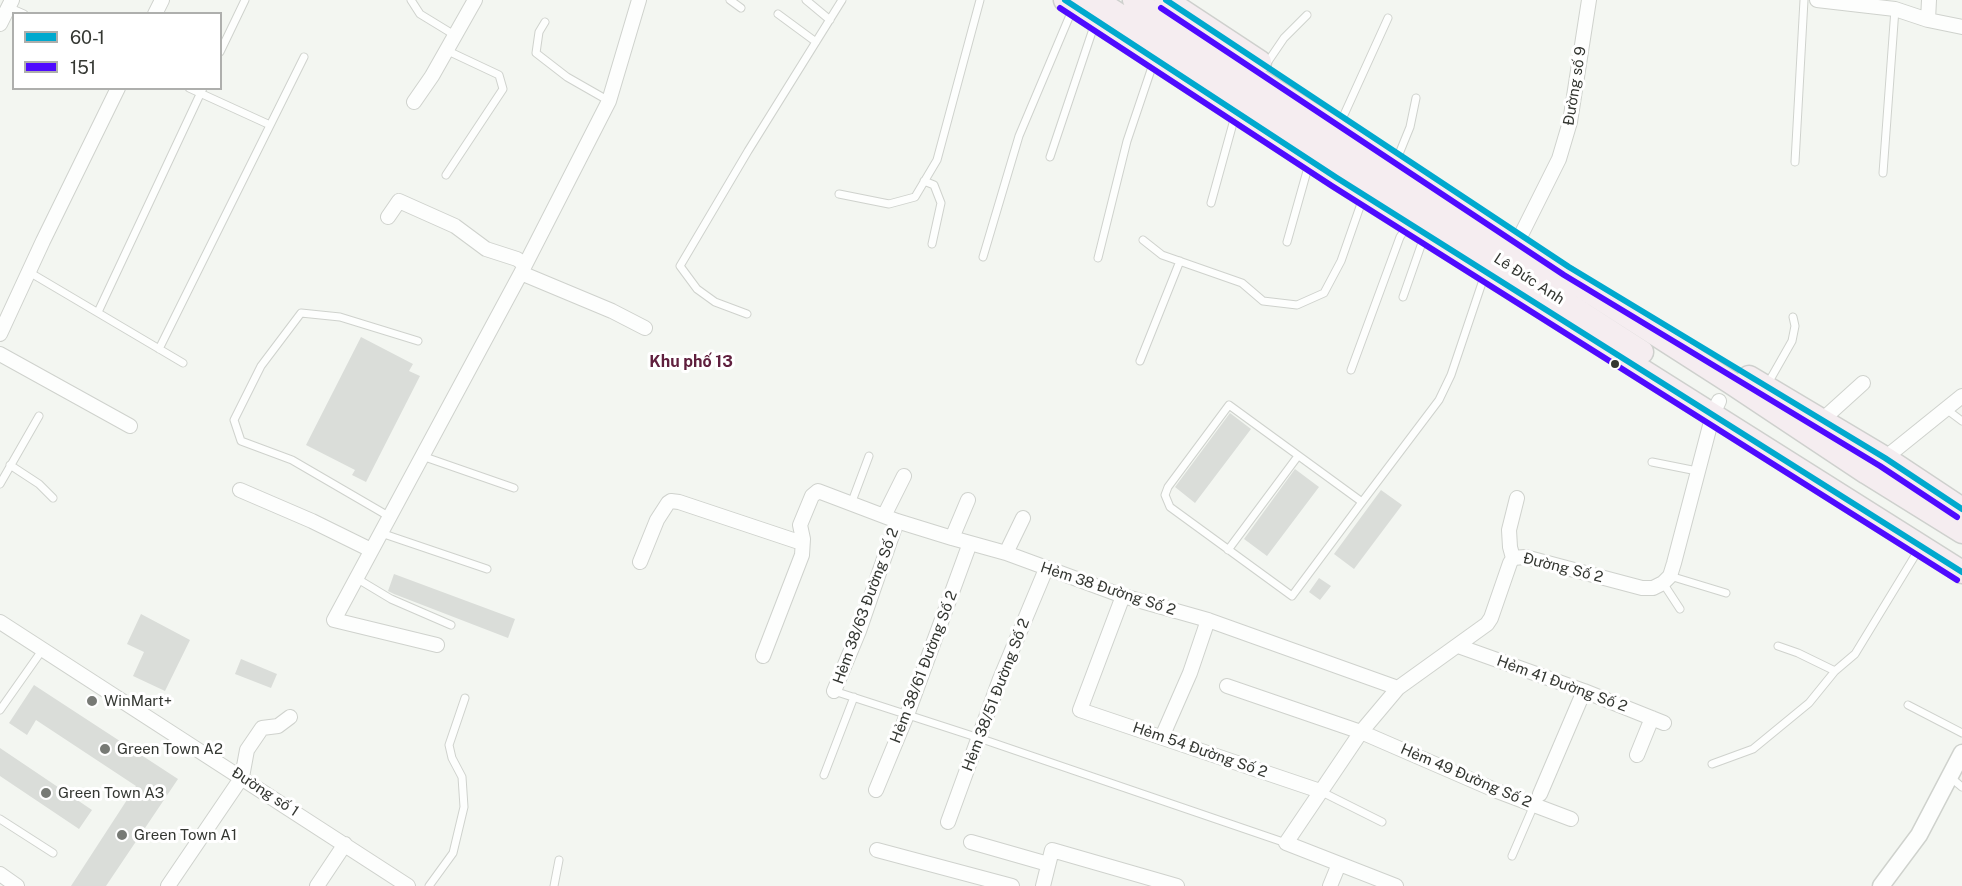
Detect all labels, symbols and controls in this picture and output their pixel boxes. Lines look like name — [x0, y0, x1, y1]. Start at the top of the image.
legend — [12, 12, 222, 90]
text: 60-1 — [70, 27, 105, 48]
street label: Đường số 9 — [1560, 45, 1590, 127]
text: 151 — [70, 57, 96, 78]
street label: Lê Đức Anh — [1490, 250, 1568, 308]
district label: Khu phố 13 — [649, 352, 733, 372]
unlabelled marker — [1609, 358, 1621, 370]
street label: Hẻm 38/63 Đường Số 2 — [829, 525, 903, 687]
street label: Đường Số 2 — [1521, 549, 1605, 587]
street label: Hẻm 38 Đường Số 2 — [1038, 559, 1178, 619]
street label: Hẻm 38/61 Đường Số 2 — [887, 588, 961, 746]
street label: Hẻm 38/51 Đường Số 2 — [959, 616, 1033, 774]
street label: Hẻm 41 Đường Số 2 — [1494, 652, 1630, 716]
place label: WinMart+ — [104, 692, 172, 710]
marker: WinMart+ — [85, 694, 99, 708]
street label: Hẻm 54 Đường Số 2 — [1130, 719, 1270, 781]
place label: Green Town A2 — [117, 740, 223, 758]
street label: Hẻm 49 Đường Số 2 — [1398, 740, 1534, 812]
marker: Green Town A2 — [98, 742, 112, 756]
street label: Đường số 1 — [228, 764, 302, 820]
place label: Green Town A3 — [58, 784, 164, 802]
marker: Green Town A3 — [39, 786, 53, 800]
place label: Green Town A1 — [134, 826, 237, 844]
marker: Green Town A1 — [115, 828, 129, 842]

